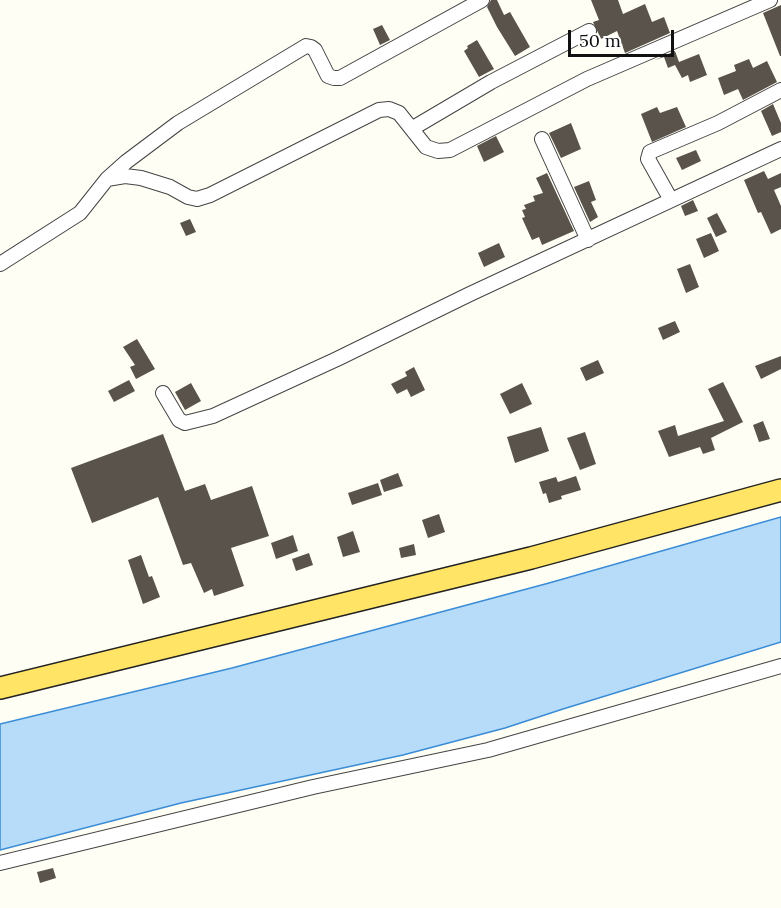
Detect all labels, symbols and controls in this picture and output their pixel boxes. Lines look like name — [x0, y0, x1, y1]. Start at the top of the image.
scale bar — [571, 18, 678, 56]
text: 50 m — [579, 29, 621, 52]

